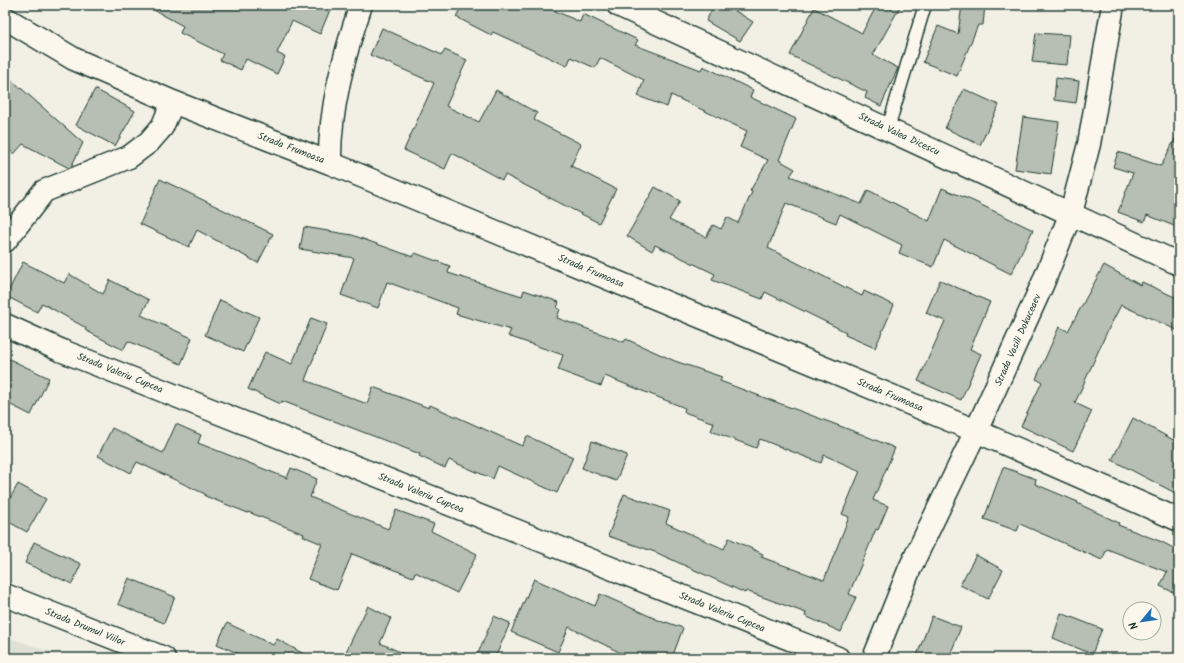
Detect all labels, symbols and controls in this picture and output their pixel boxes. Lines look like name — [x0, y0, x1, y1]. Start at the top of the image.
street label: Strada Valea Dicescu — [856, 108, 942, 160]
street label: Strada Frumoasa — [255, 128, 327, 168]
street label: Strada Frumoasa — [555, 250, 627, 292]
street label: Strada Vasili Dokuceaev — [991, 291, 1046, 389]
street label: Strada Valeriu Cupcea — [75, 348, 166, 398]
street label: Strada Frumoasa — [854, 374, 926, 416]
street label: Strada Valeriu Cupcea — [376, 468, 467, 518]
street label: Strada Valeriu Cupcea — [677, 587, 768, 637]
north arrow — [1122, 601, 1162, 641]
street label: Strada Drumul Viilor — [43, 604, 128, 651]
text: N — [1125, 618, 1144, 633]

